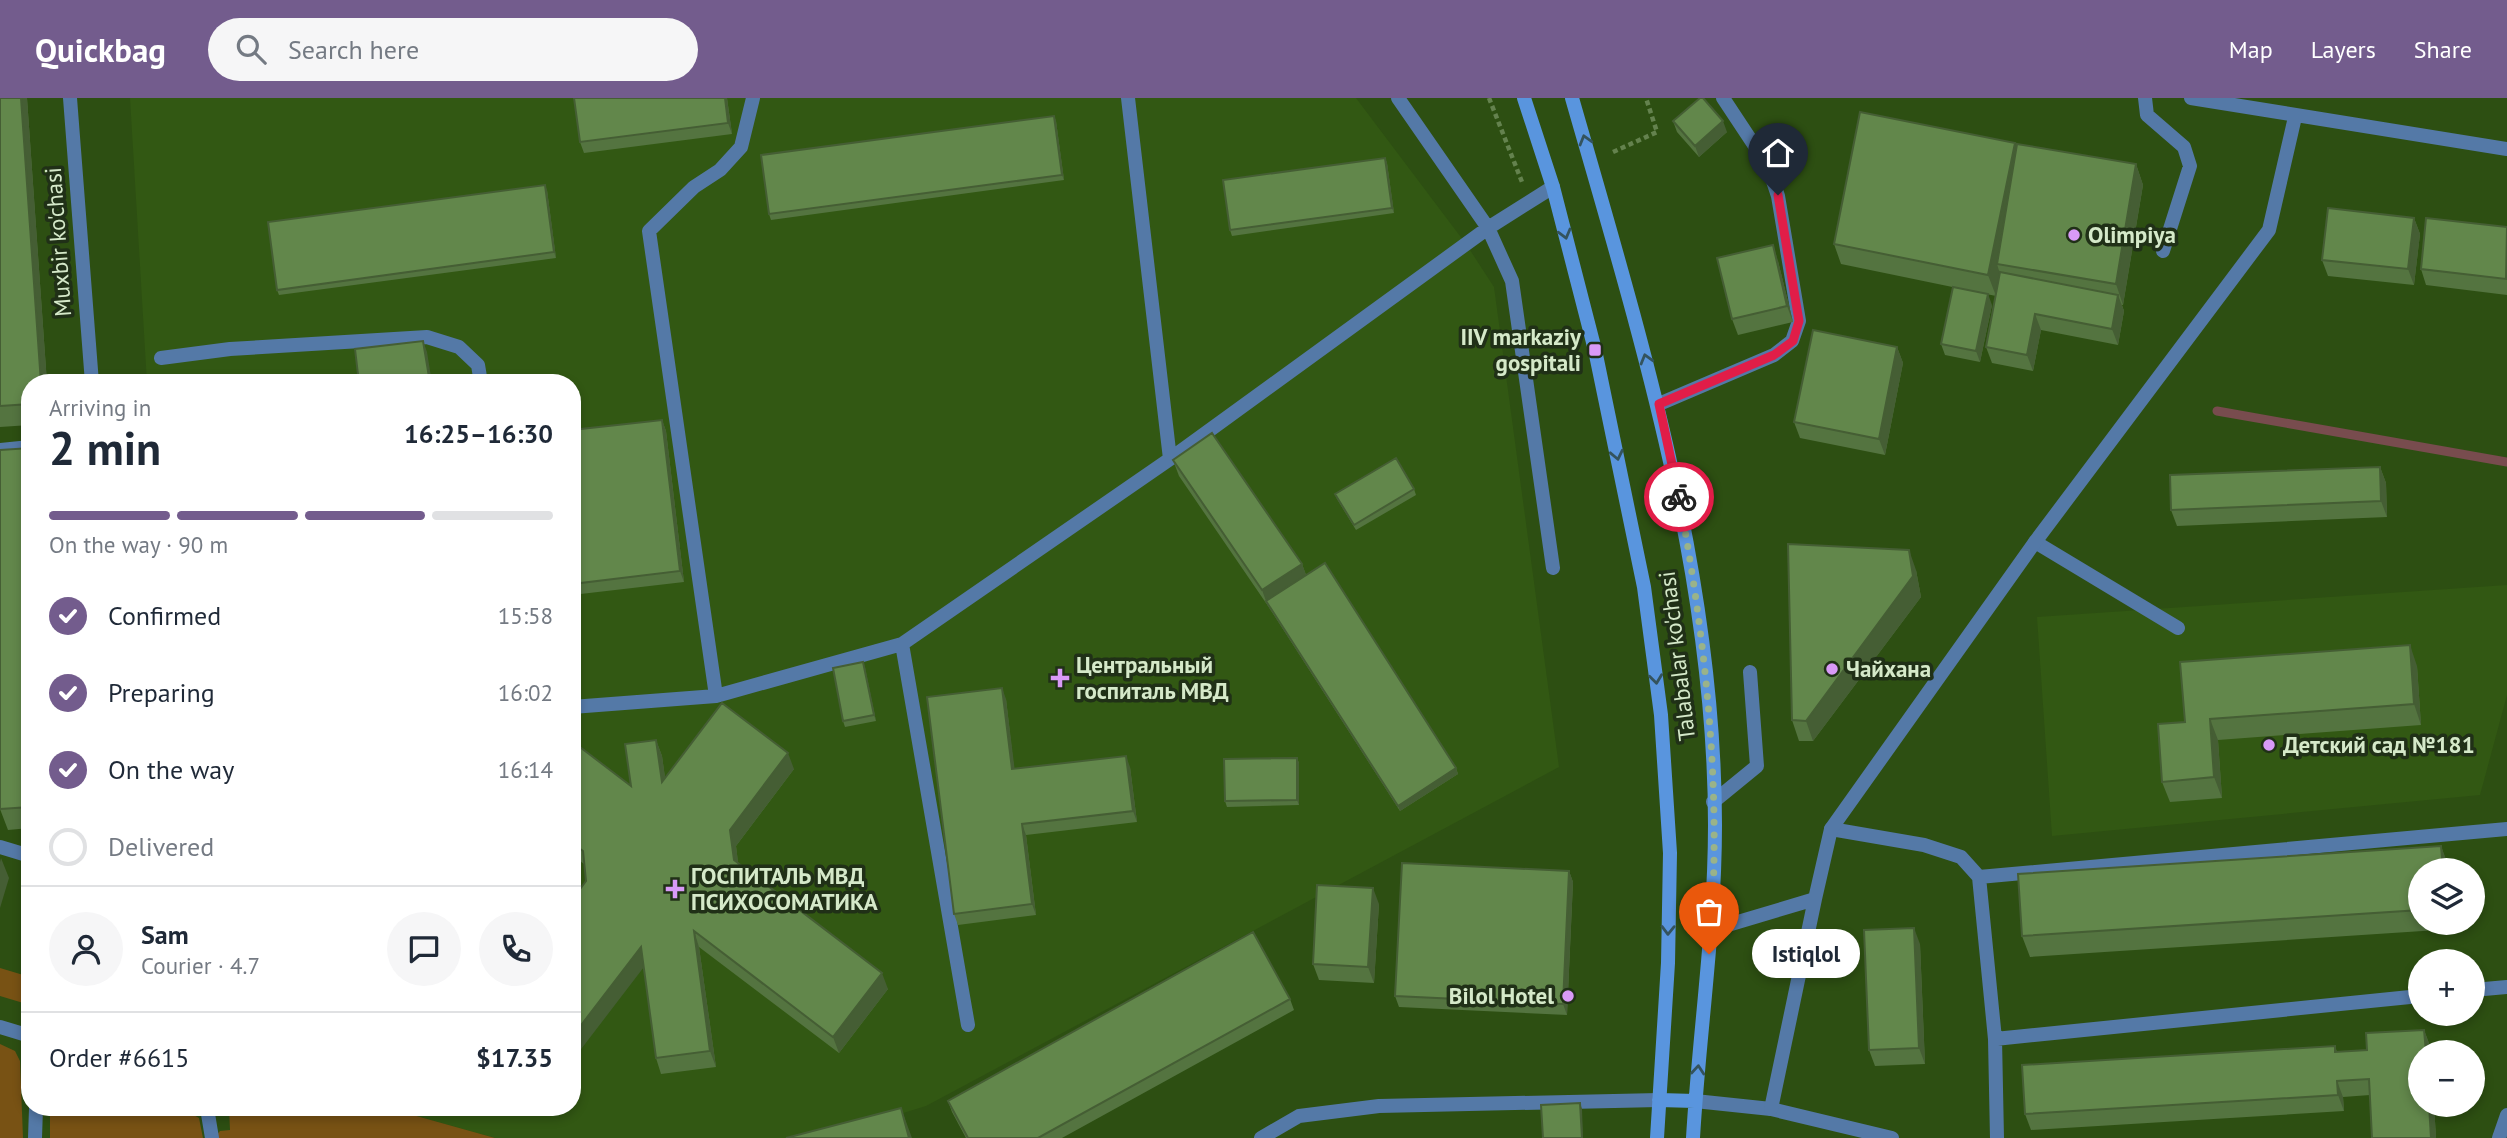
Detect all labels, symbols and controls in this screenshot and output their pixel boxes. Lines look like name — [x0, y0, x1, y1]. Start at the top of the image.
search box — [208, 18, 698, 81]
text: Quickbag — [35, 28, 166, 71]
icon: search — [232, 30, 270, 68]
text: Search here — [288, 33, 419, 66]
text: Map — [2229, 34, 2273, 65]
text: Layers — [2311, 34, 2376, 65]
text: Share — [2414, 34, 2472, 65]
pin — [1748, 123, 1808, 195]
icon: home — [1759, 134, 1797, 172]
one-way arrow — [1578, 135, 1593, 147]
street label: Muxbir ko'chasi — [38, 166, 77, 318]
place label: Olimpiya — [2088, 220, 2176, 249]
one-way arrow — [1557, 227, 1572, 239]
marker: Olimpiya — [2066, 227, 2082, 243]
place label: IIV markaziy gospitali — [1461, 322, 1582, 377]
marker: IIV markaziy gospitali — [1587, 342, 1603, 358]
one-way arrow — [1640, 354, 1655, 366]
text: Arriving in — [49, 393, 151, 422]
text: 16:25–16:30 — [404, 417, 553, 450]
text: 2 min — [49, 418, 161, 478]
one-way arrow — [1608, 449, 1623, 461]
courier — [1644, 462, 1714, 532]
icon: bike — [1660, 478, 1698, 516]
text: On the way · 90 m — [49, 530, 228, 559]
street label: Talabalar ko'chasi — [1652, 570, 1701, 742]
icon: check — [49, 597, 87, 635]
text: Confirmed — [108, 599, 221, 632]
text: 15:58 — [498, 601, 553, 630]
place label: Центральный госпиталь МВД — [1076, 650, 1229, 705]
place label: Чайхана — [1846, 654, 1931, 683]
marker: Чайхана — [1824, 661, 1840, 677]
marker: Центральный госпиталь МВД — [1050, 668, 1070, 688]
one-way arrow — [1648, 673, 1663, 685]
icon: check — [49, 674, 87, 712]
text: Preparing — [108, 676, 215, 709]
text: 16:02 — [498, 678, 553, 707]
place label: Детский сад №181 — [2283, 730, 2475, 759]
marker: Детский сад №181 — [2261, 737, 2277, 753]
icon: check — [49, 751, 87, 789]
text: On the way — [108, 753, 234, 786]
text: 16:14 — [498, 755, 553, 784]
text: Delivered — [108, 830, 214, 863]
map controls — [2408, 858, 2485, 1117]
button: layers — [2408, 858, 2485, 935]
place label: ГОСПИТАЛЬ МВД ПСИХОСОМАТИКА — [691, 861, 878, 916]
marker: ГОСПИТАЛЬ МВД ПСИХОСОМАТИКА — [665, 879, 685, 899]
pin — [1679, 882, 1739, 954]
icon: bag — [1690, 893, 1728, 931]
button: person — [49, 912, 123, 986]
button: chat — [387, 912, 461, 986]
button: phone — [479, 912, 553, 986]
text: Sam — [141, 918, 189, 951]
one-way arrow — [1661, 925, 1676, 936]
callout: Istiqlol — [1751, 930, 1859, 978]
text: Istiqlol — [1772, 939, 1840, 968]
button: + — [2408, 949, 2485, 1026]
text: Courier · 4.7 — [141, 951, 260, 980]
place label: Bilol Hotel — [1449, 981, 1554, 1010]
marker: Bilol Hotel — [1560, 988, 1576, 1004]
button: − — [2408, 1040, 2485, 1117]
text: Order #6615 — [49, 1041, 189, 1074]
text: $17.35 — [476, 1041, 553, 1074]
one-way arrow — [1690, 1064, 1705, 1075]

